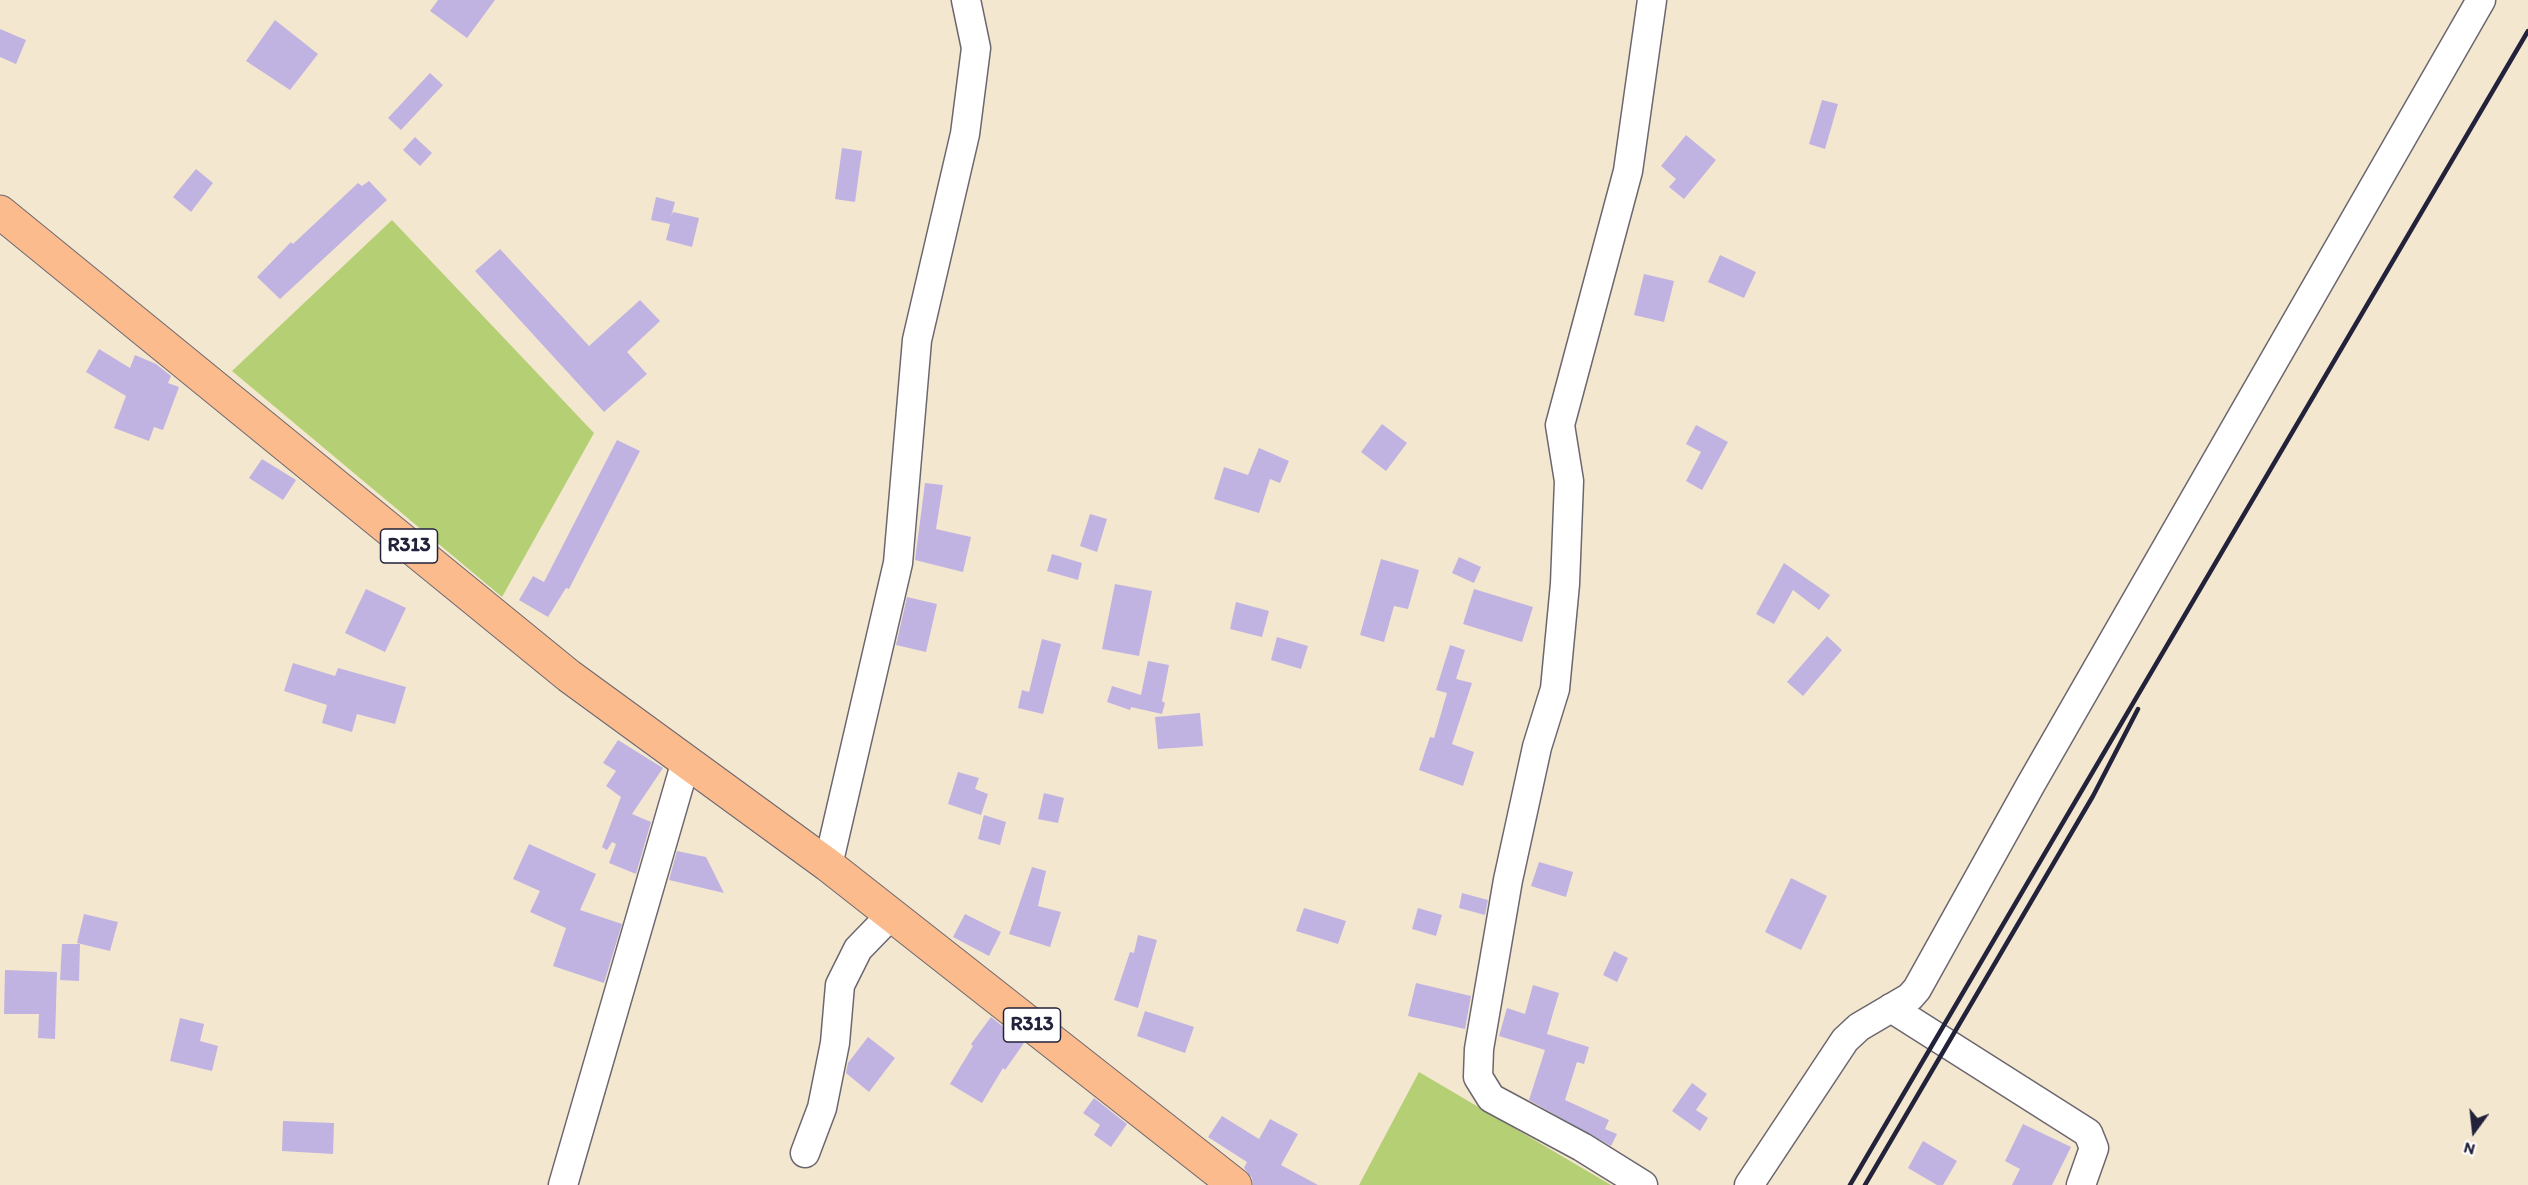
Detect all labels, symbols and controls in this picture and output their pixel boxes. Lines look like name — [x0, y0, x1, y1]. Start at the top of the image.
road number: R313 — [380, 529, 438, 563]
road number: R313 — [1004, 1008, 1060, 1042]
north arrow — [2444, 1101, 2504, 1161]
text: N — [2462, 1138, 2477, 1159]

